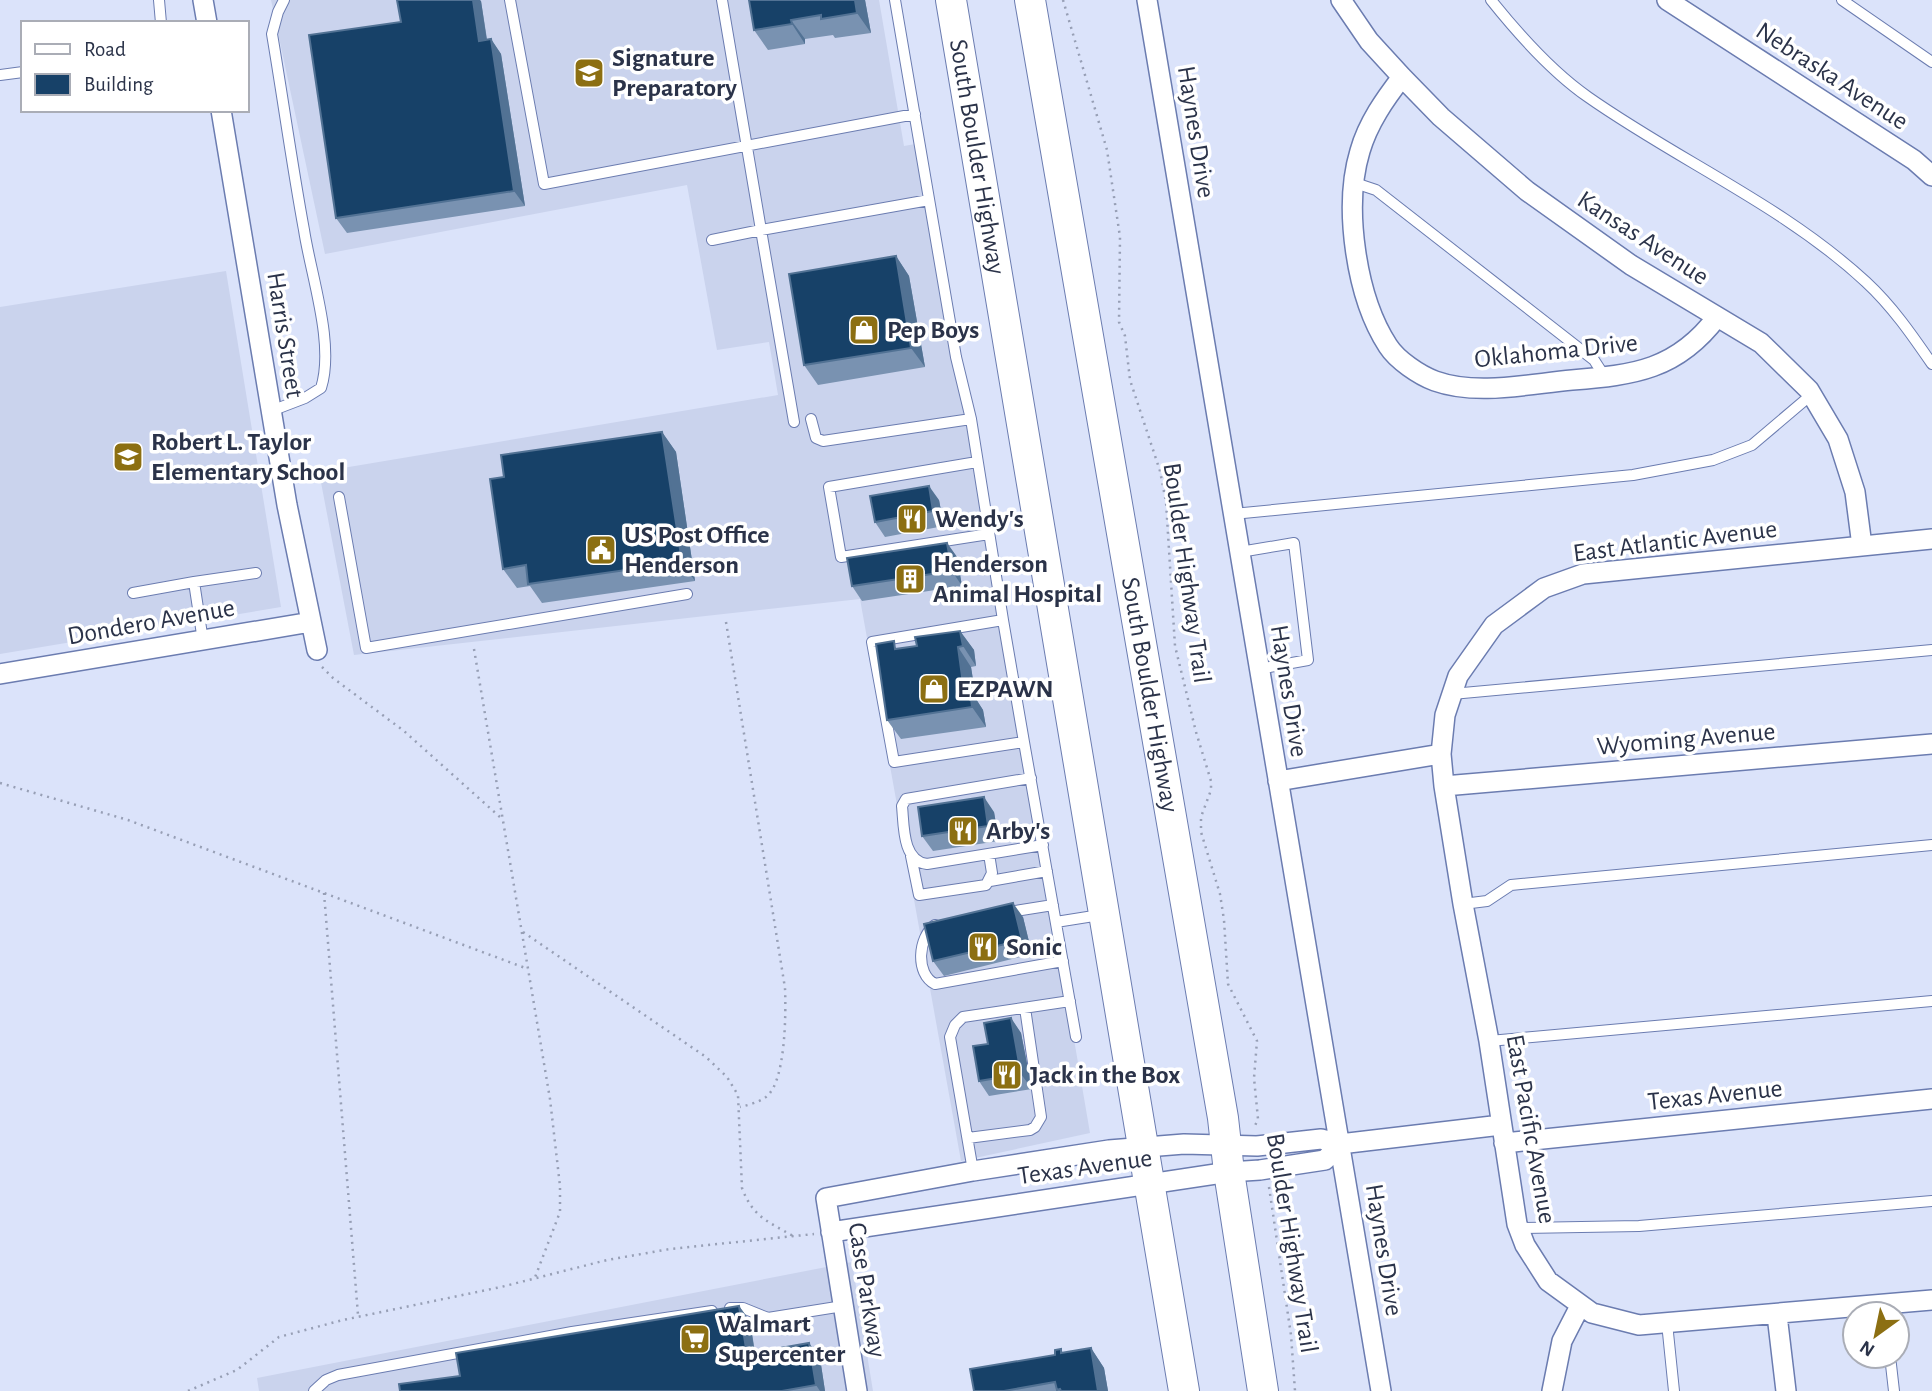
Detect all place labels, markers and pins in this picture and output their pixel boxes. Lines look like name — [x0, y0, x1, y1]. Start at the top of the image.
place label: Signature Preparatory — [612, 45, 737, 101]
school or university icon: Signature Preparatory — [572, 56, 606, 90]
shop icon: Pep Boys — [847, 313, 881, 347]
place label: Pep Boys — [887, 317, 979, 343]
place label: Robert L. Taylor Elementary School — [151, 429, 345, 485]
school or university icon: Robert L. Taylor Elementary School — [111, 440, 145, 474]
restaurant icon: Wendy's — [895, 502, 929, 536]
place label: Wendy's — [935, 506, 1024, 532]
place label: US Post Office Henderson — [624, 522, 770, 578]
public building icon: US Post Office Henderson — [584, 533, 618, 567]
place label: Henderson Animal Hospital — [933, 551, 1102, 607]
building icon: Henderson Animal Hospital — [893, 562, 927, 596]
shop icon: EZPAWN — [917, 672, 951, 706]
place label: EZPAWN — [957, 676, 1054, 702]
restaurant icon: Arby's — [946, 814, 980, 848]
place label: Arby's — [986, 818, 1050, 844]
restaurant icon: Sonic — [966, 930, 1000, 964]
place label: Sonic — [1006, 934, 1062, 960]
restaurant icon: Jack in the Box — [990, 1058, 1024, 1092]
place label: Jack in the Box — [1030, 1062, 1180, 1088]
place label: Walmart Supercenter — [718, 1311, 845, 1367]
supermarket icon: Walmart Supercenter — [678, 1322, 712, 1356]

